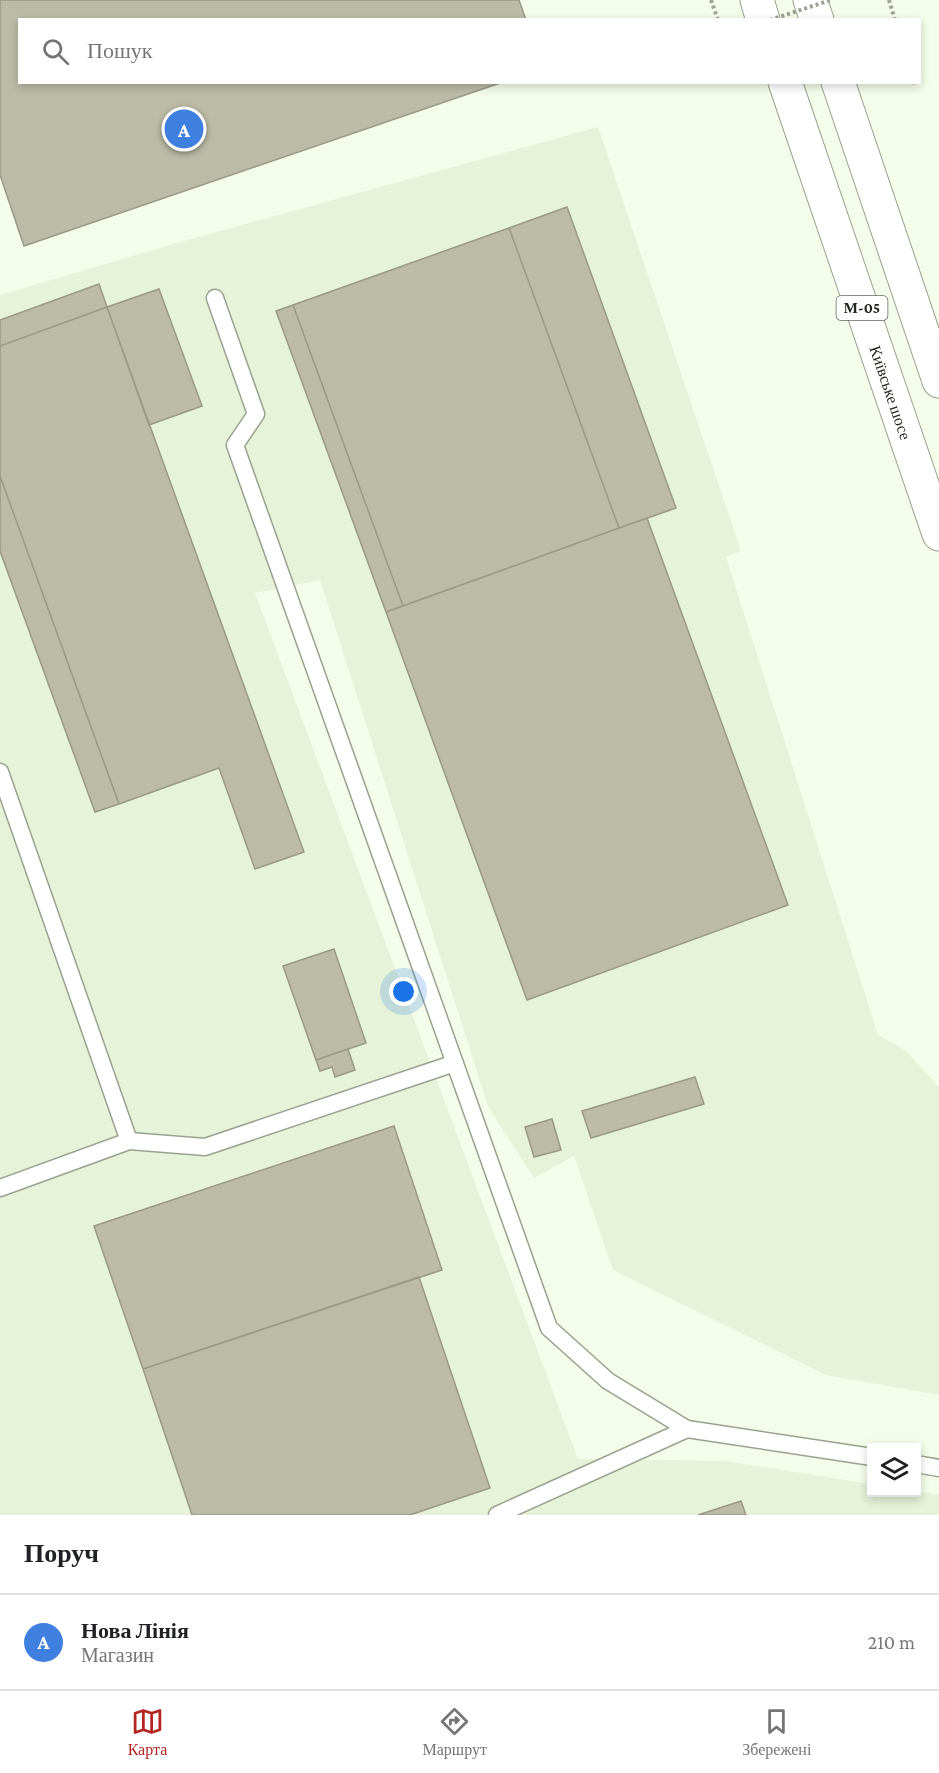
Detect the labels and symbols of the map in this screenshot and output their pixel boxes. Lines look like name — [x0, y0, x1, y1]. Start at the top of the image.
pin: A — [164, 106, 204, 152]
road number: М-05 — [836, 296, 888, 320]
street label: Київське шосе — [867, 343, 915, 442]
your location — [389, 977, 418, 1006]

